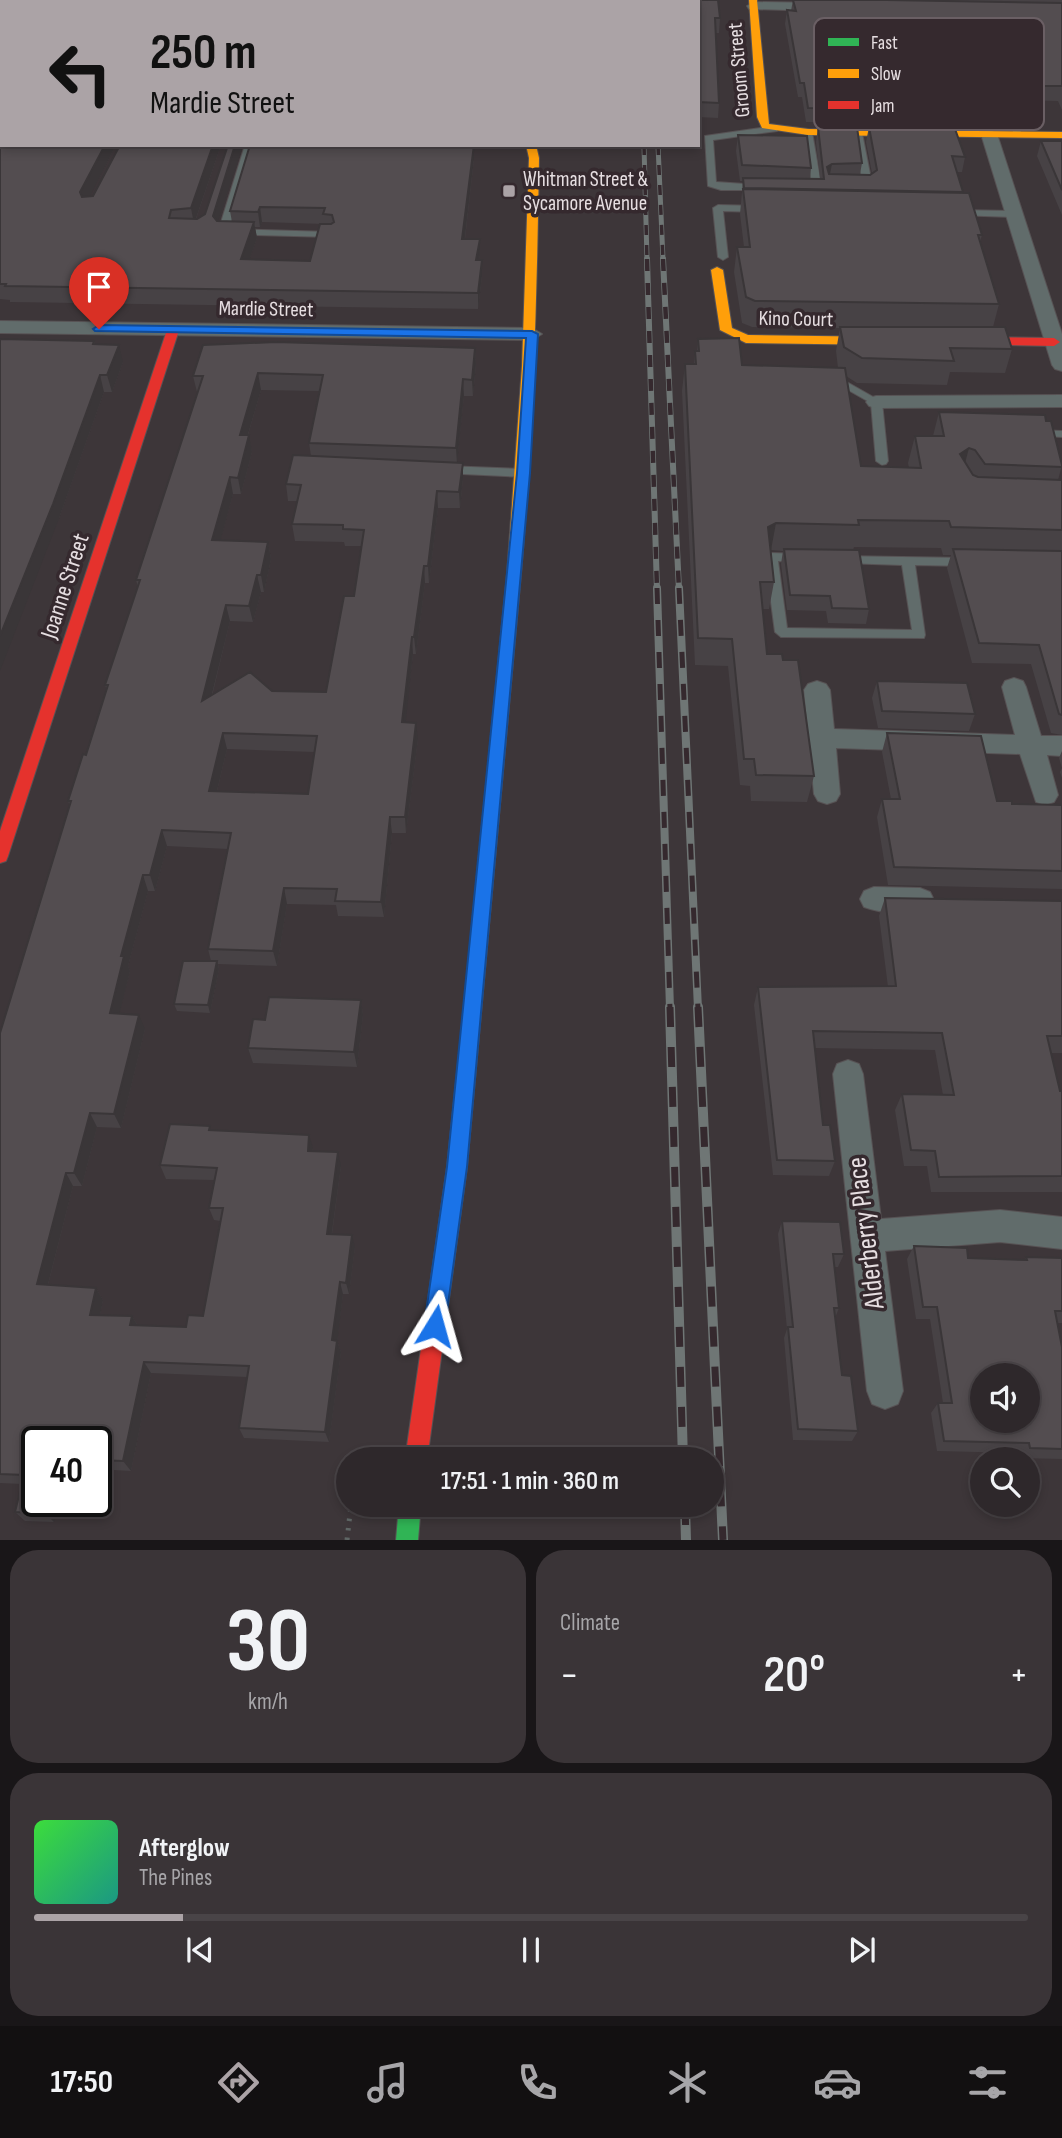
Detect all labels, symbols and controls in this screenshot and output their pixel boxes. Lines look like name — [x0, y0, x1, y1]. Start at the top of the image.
legend — [814, 18, 1044, 130]
street label: Groom Street — [722, 22, 756, 118]
text: 250 m — [150, 24, 256, 83]
icon: left — [35, 28, 126, 119]
text: Fast — [871, 32, 898, 55]
text: Slow — [871, 63, 901, 86]
text: Mardie Street — [150, 84, 295, 123]
text: Jam — [870, 95, 894, 118]
place label: Whitman Street & Sycamore Avenue — [523, 167, 649, 216]
marker: Whitman Street & Sycamore Avenue — [501, 183, 517, 199]
pin — [69, 257, 129, 329]
icon: arrive — [80, 268, 118, 306]
street label: Mardie Street — [218, 296, 314, 322]
street label: Kino Court — [758, 306, 834, 332]
street label: Joanne Street — [34, 530, 96, 643]
street label: Alderberry Place — [840, 1155, 892, 1312]
position arrow — [398, 1289, 472, 1363]
map controls — [970, 1363, 1040, 1517]
button: sound — [970, 1363, 1040, 1433]
speed limit sign: 40 — [21, 1426, 112, 1517]
button: search — [970, 1447, 1040, 1517]
text: 17:51 · 1 min · 360 m — [441, 1466, 619, 1497]
text: 30 — [226, 1588, 310, 1697]
text: Climate — [560, 1609, 620, 1637]
text: 20° — [763, 1644, 825, 1707]
text: − — [560, 1653, 579, 1698]
text: + — [1009, 1653, 1028, 1698]
text: km/h — [248, 1688, 288, 1716]
text: Afterglow — [139, 1833, 230, 1864]
text: The Pines — [139, 1864, 212, 1892]
icon: previous — [181, 1931, 219, 1969]
icon: pause — [512, 1931, 550, 1969]
icon: next — [843, 1931, 881, 1969]
icon: directions — [214, 2058, 263, 2107]
icon: music — [363, 2058, 412, 2107]
icon: phone — [513, 2058, 562, 2107]
icon: climate — [663, 2058, 712, 2107]
icon: car — [813, 2058, 862, 2107]
icon: filters — [963, 2058, 1012, 2107]
text: 17:50 — [50, 2063, 113, 2102]

